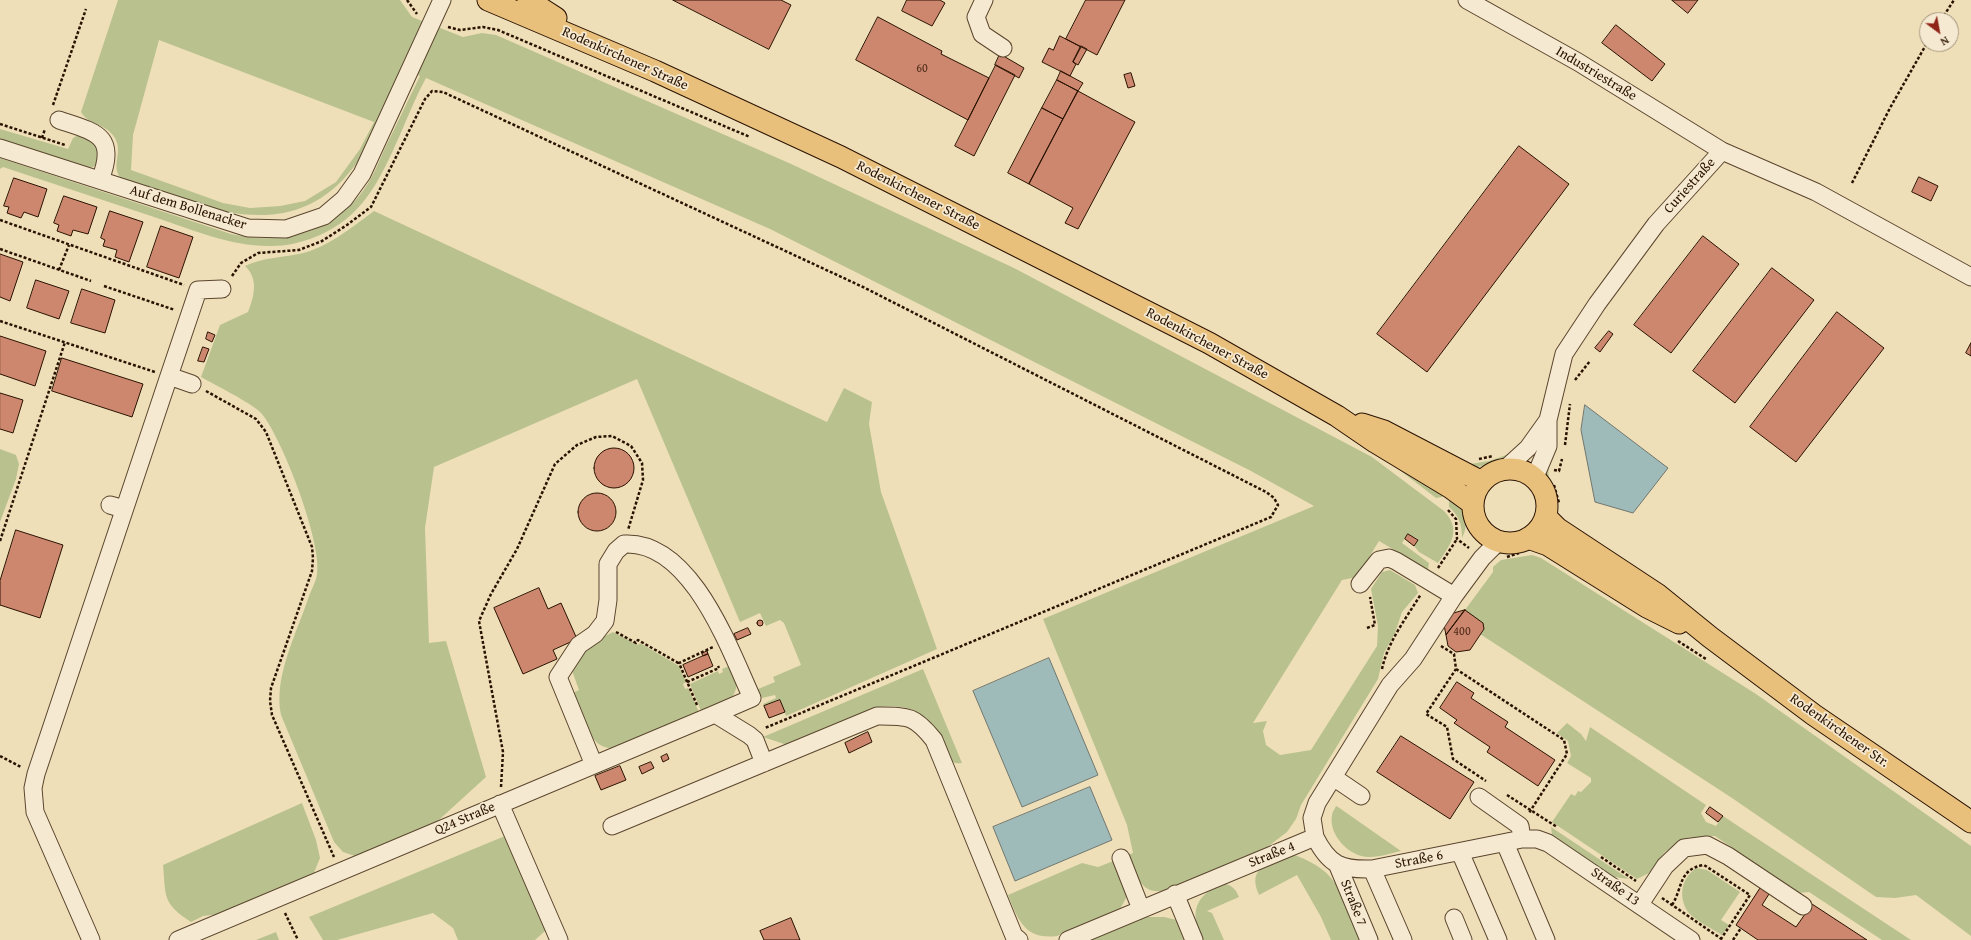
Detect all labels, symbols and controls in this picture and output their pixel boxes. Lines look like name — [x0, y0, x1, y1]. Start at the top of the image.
north arrow — [1919, 12, 1959, 52]
street label: Rodenkirchener Straße — [559, 24, 691, 94]
text: N — [1937, 33, 1952, 50]
street label: Industriestraße — [1552, 43, 1640, 105]
house number: 60 — [916, 62, 928, 76]
street label: Curiestraße — [1661, 155, 1719, 217]
street label: Rodenkirchener Straße — [854, 158, 982, 234]
street label: Auf dem Bollenacker — [128, 182, 248, 234]
street label: Rodenkirchener Straße — [1143, 305, 1271, 383]
house number: 400 — [1453, 625, 1471, 639]
street label: Rodenkirchener Str. — [1786, 690, 1892, 772]
street label: Q24 Straße — [432, 799, 498, 839]
street label: Straße 4 — [1246, 838, 1298, 872]
street label: Straße 6 — [1394, 847, 1444, 873]
street label: Straße 13 — [1588, 864, 1642, 910]
street label: Straße 7 — [1336, 877, 1370, 929]

